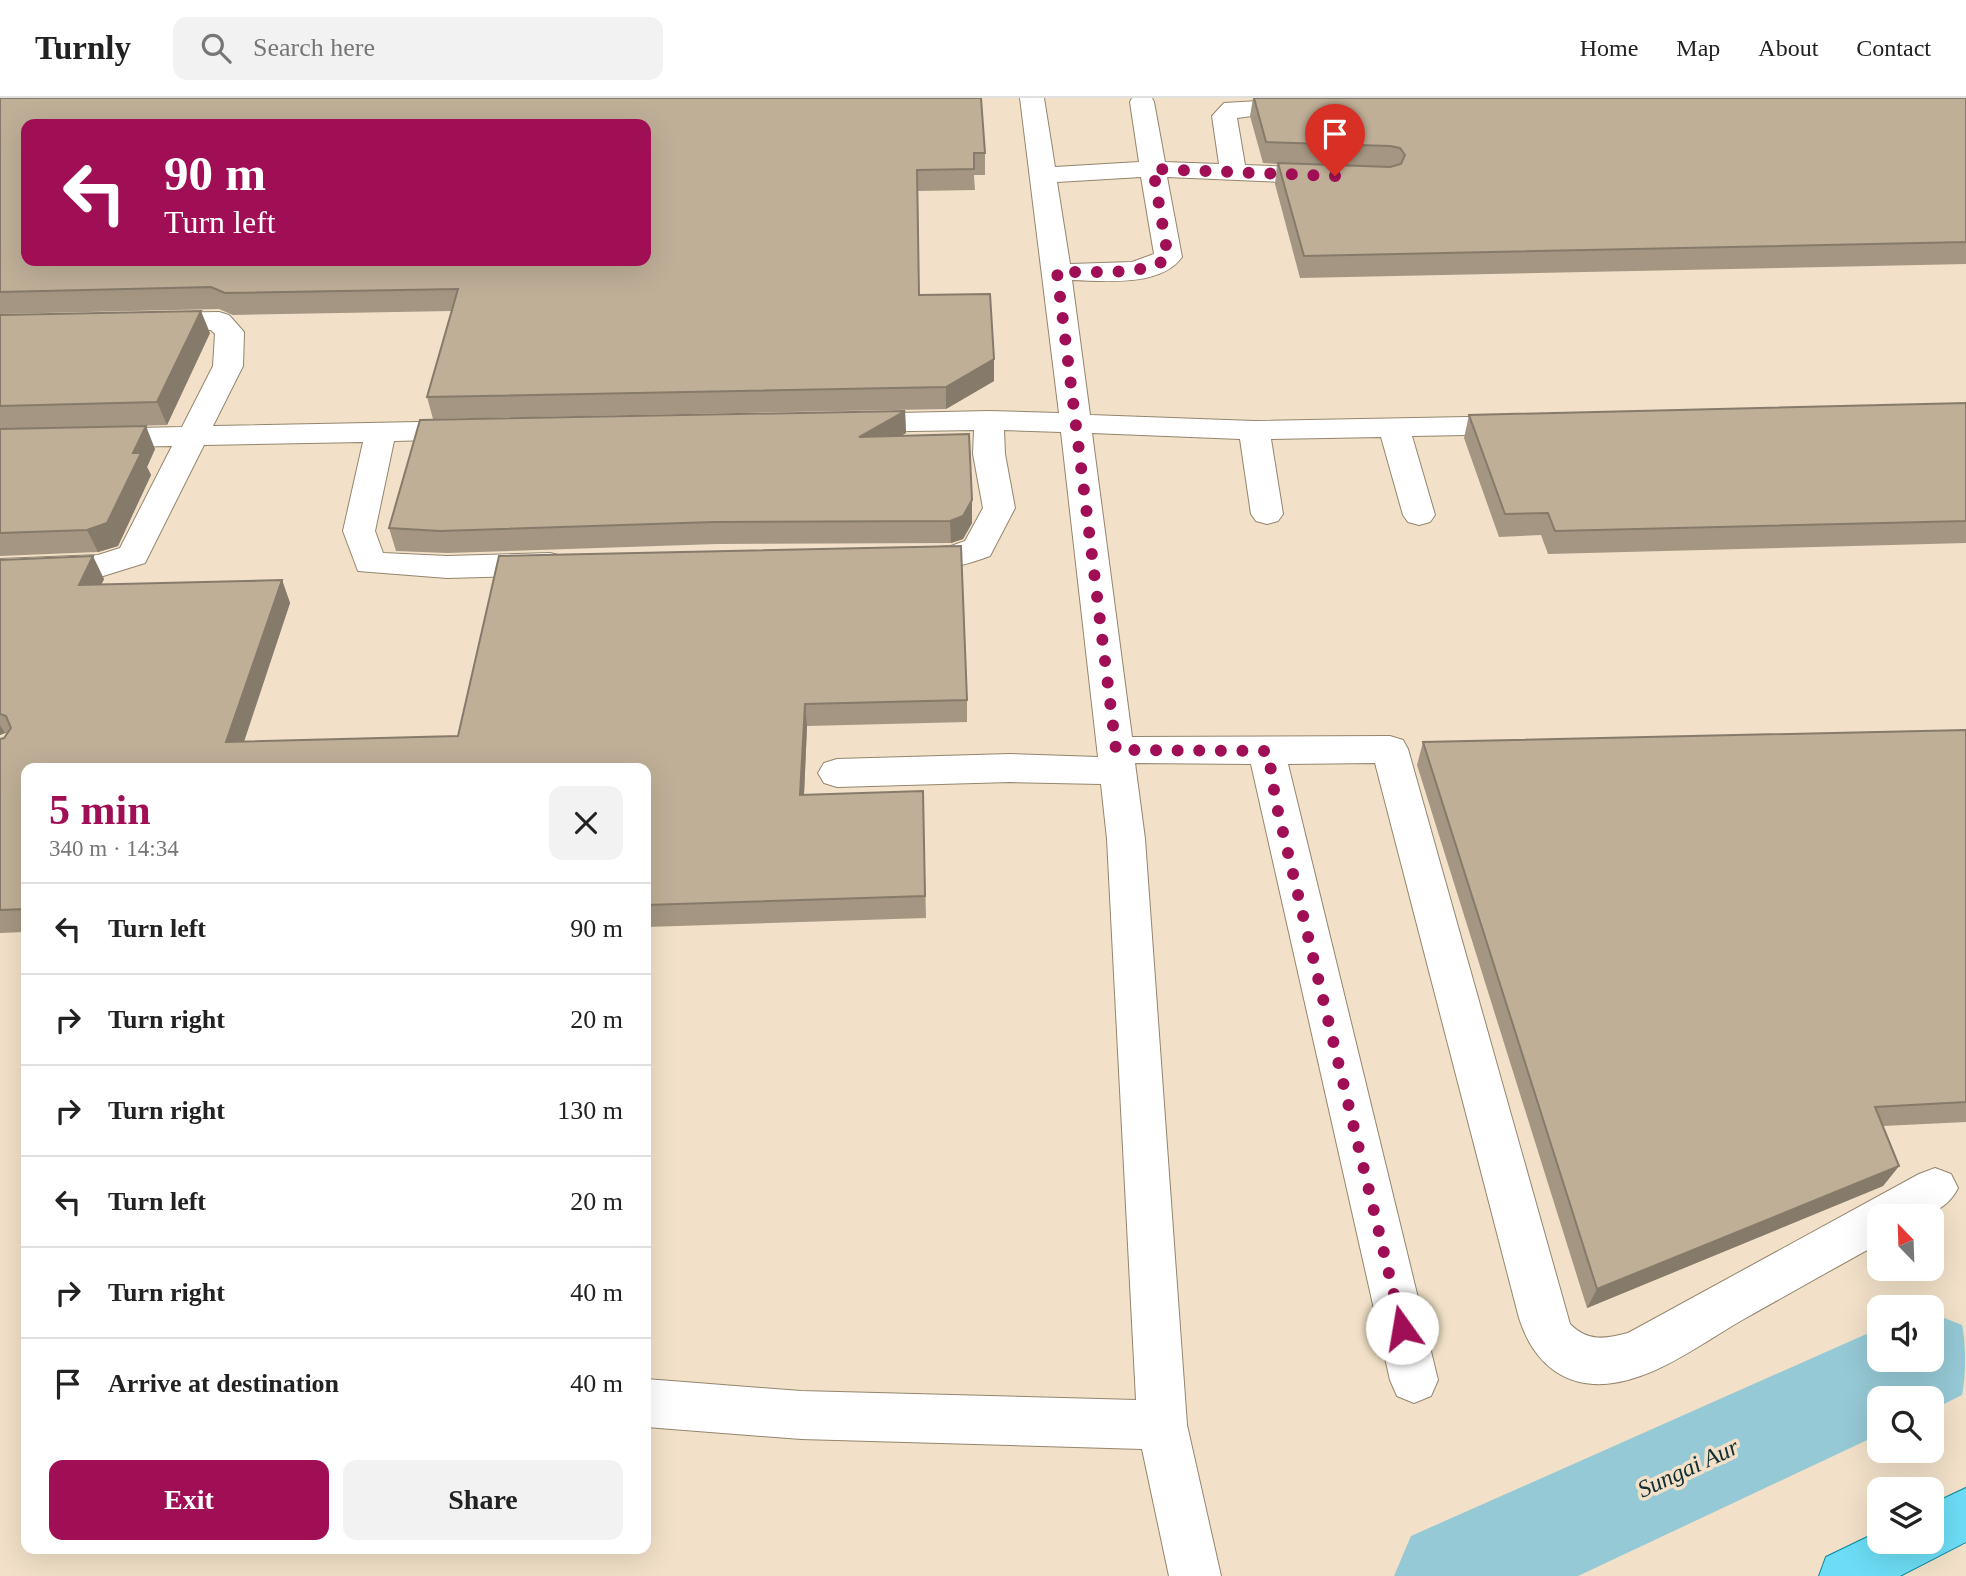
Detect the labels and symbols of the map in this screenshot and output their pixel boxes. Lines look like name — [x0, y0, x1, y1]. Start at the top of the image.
pin — [1305, 104, 1365, 176]
north arrow — [1867, 1204, 1944, 1281]
position arrow — [1365, 1291, 1439, 1365]
water label: Sungai Aur — [1633, 1433, 1743, 1503]

